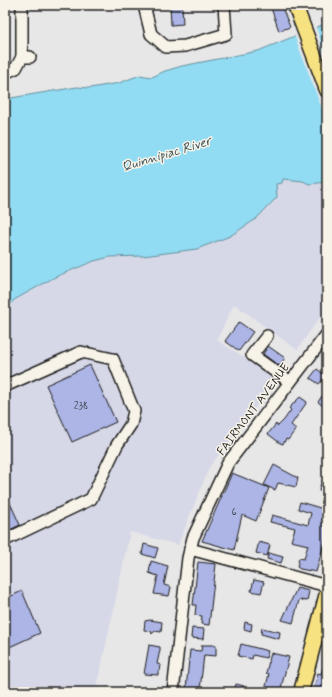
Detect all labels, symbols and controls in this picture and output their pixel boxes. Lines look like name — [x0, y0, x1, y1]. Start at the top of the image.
water label: Quinnipiac River — [120, 132, 215, 176]
street label: FAIRMONT AVENUE — [214, 360, 294, 459]
house number: 238 — [74, 400, 88, 413]
house number: 6 — [231, 506, 237, 519]

